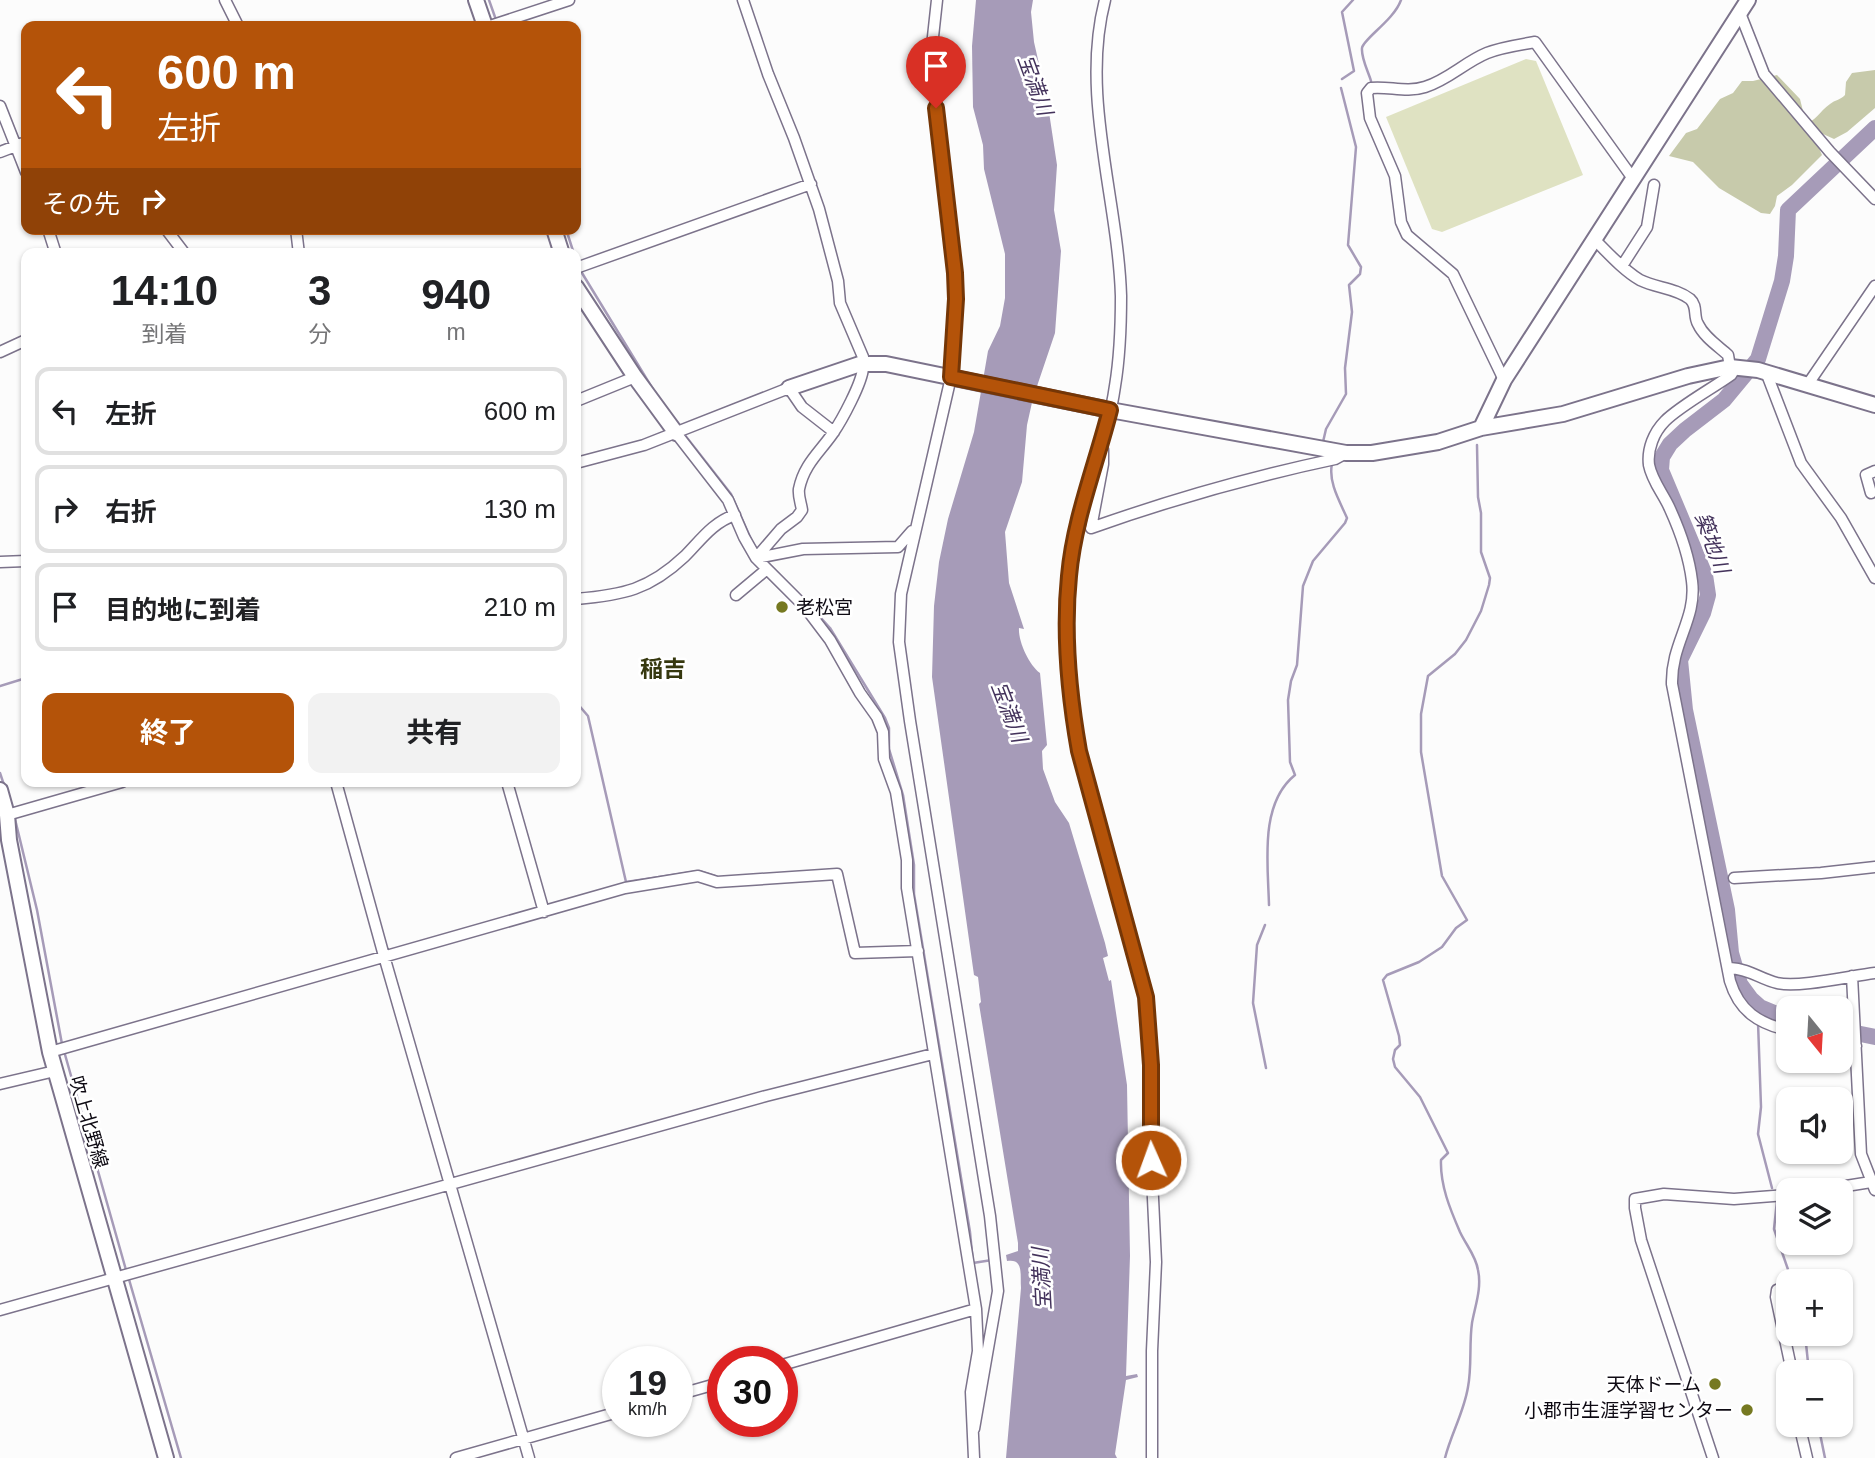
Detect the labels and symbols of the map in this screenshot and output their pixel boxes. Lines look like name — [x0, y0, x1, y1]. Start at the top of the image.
pin — [906, 36, 966, 108]
water label: 宝満川 — [1014, 51, 1058, 120]
water label: 築地川 — [1691, 509, 1735, 578]
place label: 老松宮 — [796, 597, 853, 618]
marker: 老松宮 — [774, 599, 790, 615]
district label: 稲吉 — [640, 656, 686, 682]
water label: 宝満川 — [987, 678, 1032, 747]
north arrow — [1776, 996, 1853, 1073]
street label: 吹上北野線 — [65, 1074, 112, 1171]
position arrow — [1114, 1123, 1188, 1197]
water label: 宝満川 — [1028, 1245, 1055, 1311]
speed limit sign: 30 — [707, 1346, 798, 1437]
place label: 天体ドーム — [1607, 1374, 1701, 1395]
marker: 天体ドーム — [1707, 1376, 1723, 1392]
place label: 小郡市生涯学習センター — [1524, 1400, 1733, 1421]
marker: 小郡市生涯学習センター — [1739, 1402, 1755, 1418]

